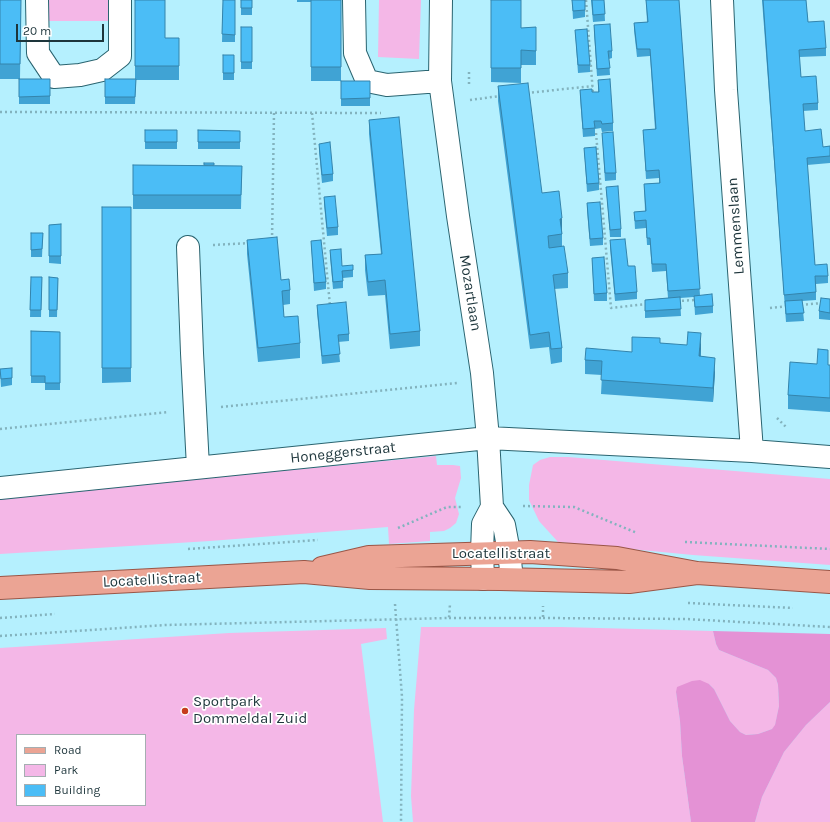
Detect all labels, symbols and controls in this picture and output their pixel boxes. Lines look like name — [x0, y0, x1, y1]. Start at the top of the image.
scale bar — [18, 16, 106, 42]
text: 20 m — [23, 24, 51, 38]
street label: Lemmenslaan — [724, 177, 748, 275]
street label: Mozartlaan — [455, 254, 485, 332]
street label: Honeggerstraat — [289, 439, 397, 467]
street label: Locatellistraat — [452, 545, 550, 563]
street label: Locatellistraat — [102, 568, 202, 592]
place label: Sportpark Dommeldal Zuid — [193, 693, 307, 728]
marker: Sportpark Dommeldal Zuid — [180, 706, 190, 716]
legend — [16, 734, 146, 806]
text: Road — [54, 743, 82, 757]
text: Park — [54, 763, 78, 777]
text: Building — [54, 783, 100, 797]

